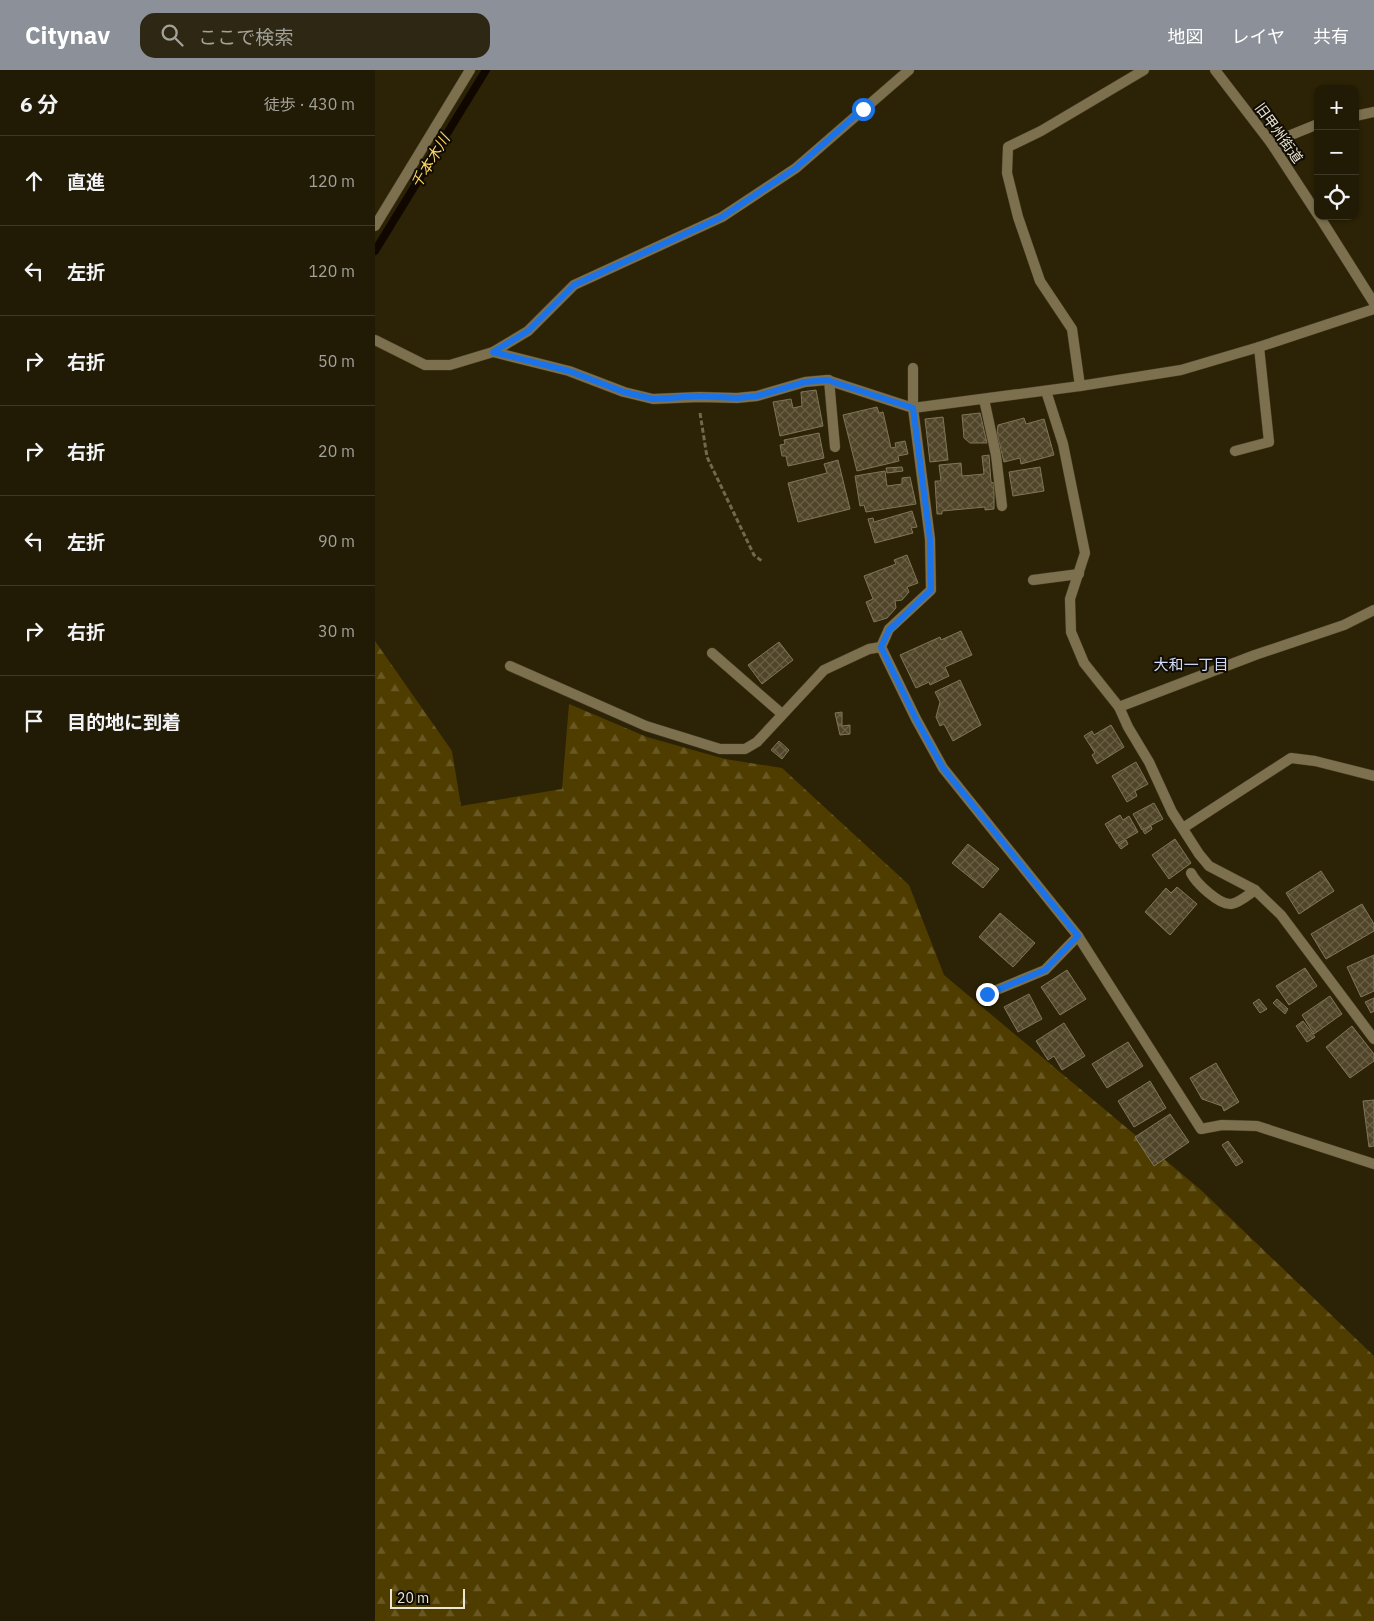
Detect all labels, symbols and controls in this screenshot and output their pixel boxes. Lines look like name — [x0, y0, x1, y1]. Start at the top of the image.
search box — [140, 13, 490, 58]
text: Citynav — [25, 19, 110, 51]
icon: search — [158, 21, 186, 49]
text: ここで検索 — [198, 25, 293, 49]
text: 地図 — [1168, 25, 1204, 48]
text: レイヤ — [1232, 25, 1285, 48]
text: 共有 — [1313, 25, 1349, 48]
map controls — [1314, 85, 1359, 220]
button: + — [1314, 85, 1359, 130]
text: 6 分 — [20, 90, 59, 118]
text: 徒歩 · 430 m — [264, 94, 355, 114]
route start — [852, 98, 875, 121]
street label: 旧甲州街道 — [1251, 99, 1307, 167]
water label: 千本木川 — [406, 129, 455, 192]
button: − — [1314, 130, 1359, 175]
icon: ahead — [20, 167, 48, 195]
text: 直進 — [67, 170, 105, 194]
text: 120 m — [308, 171, 355, 191]
button: locate — [1314, 175, 1359, 220]
icon: left — [20, 257, 48, 285]
text: 左折 — [67, 260, 105, 284]
text: 120 m — [308, 261, 355, 281]
icon: right — [20, 347, 48, 375]
text: 右折 — [67, 350, 105, 374]
text: 50 m — [318, 351, 355, 371]
icon: right — [20, 437, 48, 465]
text: 右折 — [67, 440, 105, 464]
text: 20 m — [318, 441, 355, 461]
icon: left — [20, 527, 48, 555]
text: 左折 — [67, 530, 105, 554]
text: 90 m — [318, 531, 355, 551]
icon: right — [20, 617, 48, 645]
text: 右折 — [67, 620, 105, 644]
text: 30 m — [318, 621, 355, 641]
district label: 大和一丁目 — [1153, 655, 1229, 674]
icon: arrive — [20, 707, 48, 735]
text: 目的地に到着 — [67, 710, 181, 734]
route end — [976, 983, 999, 1006]
scale bar — [390, 1586, 465, 1609]
text: 20 m — [397, 1589, 429, 1607]

